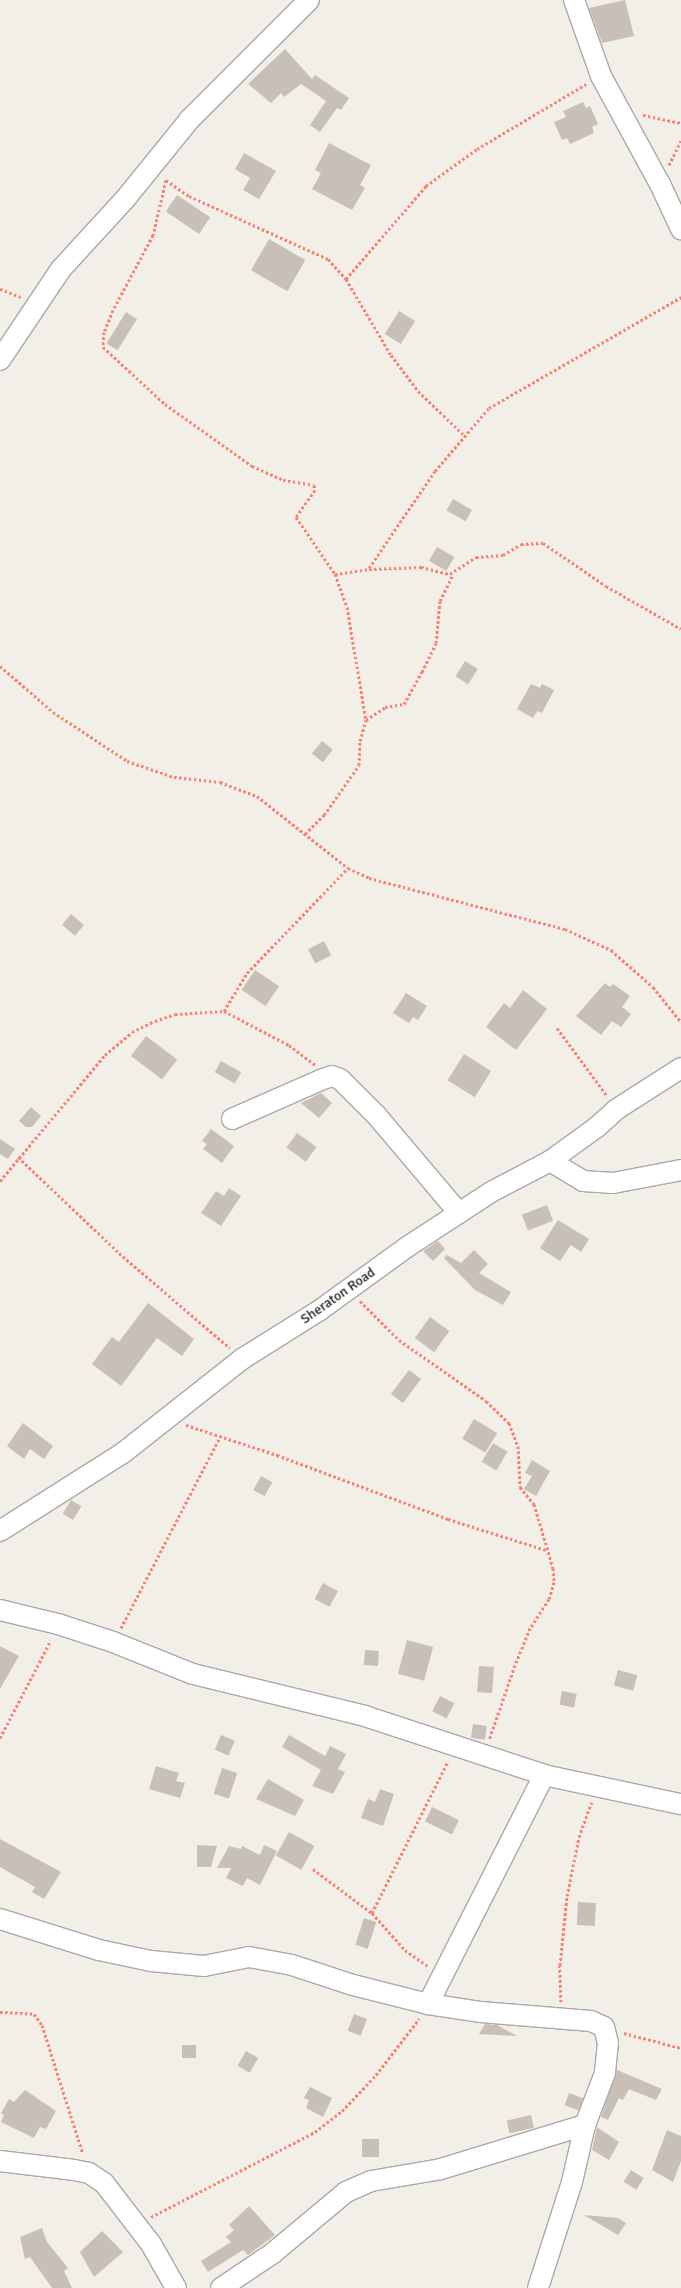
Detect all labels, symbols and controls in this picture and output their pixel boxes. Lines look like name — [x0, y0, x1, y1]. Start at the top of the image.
street label: Sheraton Road — [297, 1264, 379, 1328]

